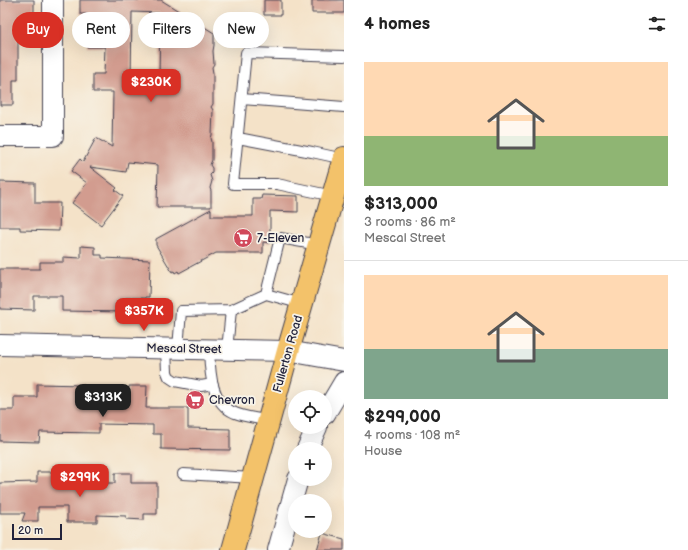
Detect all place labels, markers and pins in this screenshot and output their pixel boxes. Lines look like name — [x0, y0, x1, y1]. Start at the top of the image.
pin: $230K — [123, 69, 179, 103]
supermarket icon: 7-Eleven — [232, 227, 254, 249]
place label: 7-Eleven — [257, 231, 305, 246]
pin: $357K — [116, 298, 172, 332]
pin: $313K — [75, 384, 131, 418]
supermarket icon: Chevron — [184, 389, 206, 411]
place label: Chevron — [209, 393, 255, 408]
pin: $299K — [52, 464, 108, 498]

